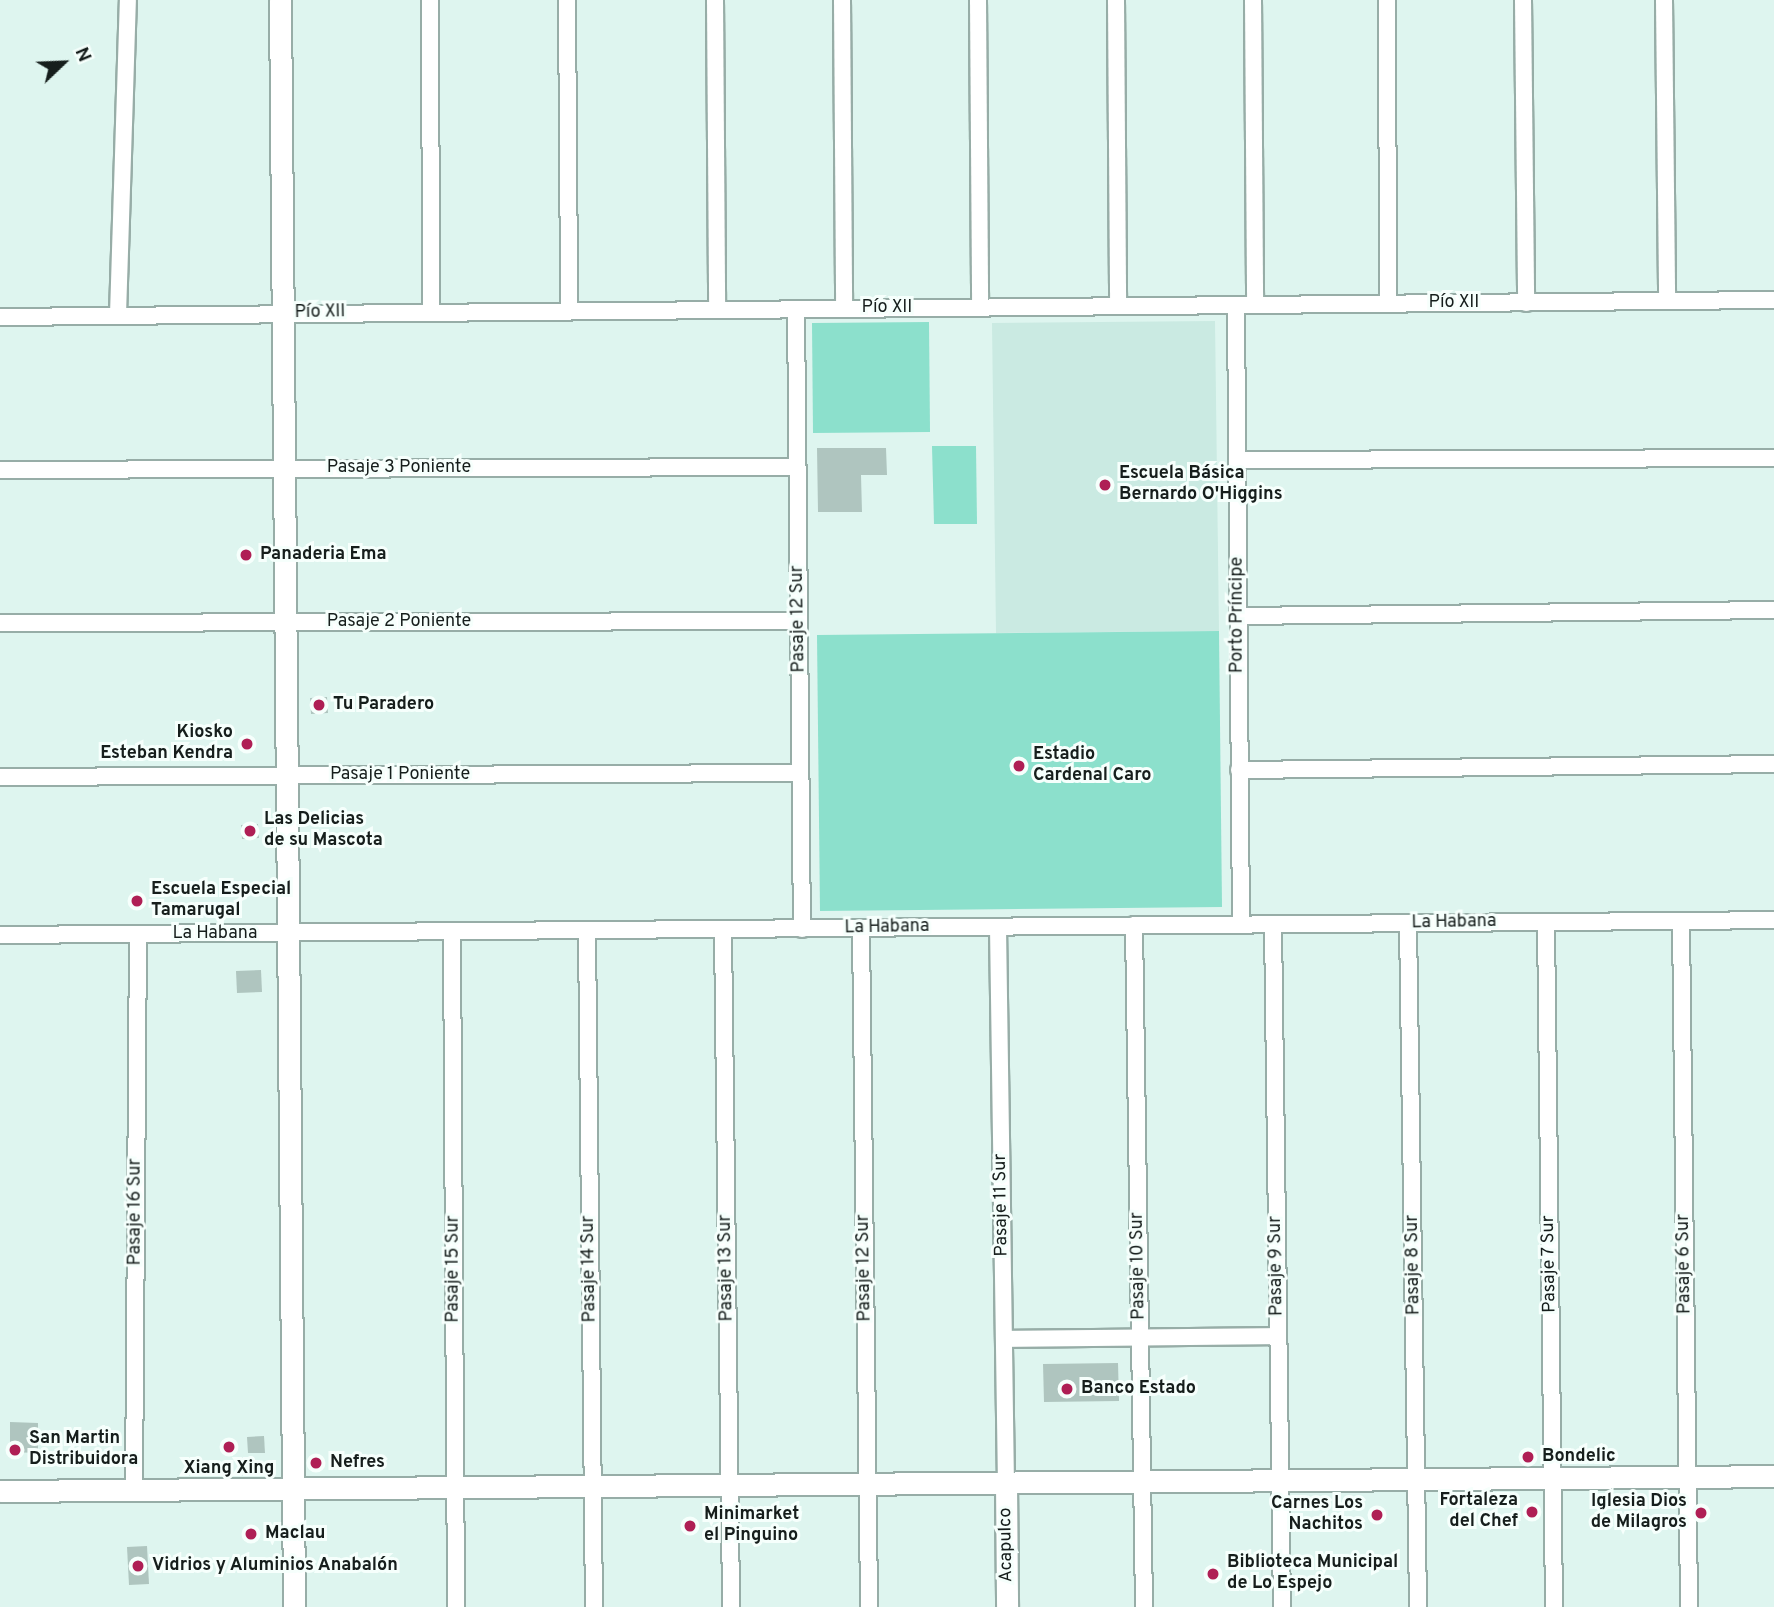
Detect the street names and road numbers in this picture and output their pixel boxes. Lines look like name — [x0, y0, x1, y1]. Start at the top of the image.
street label: Pío XII — [1429, 292, 1479, 314]
street label: Pío XII — [862, 297, 912, 319]
street label: Pío XII — [294, 302, 346, 324]
street label: Pasaje 3 Poniente — [327, 457, 471, 479]
street label: Porto Príncipe — [1227, 557, 1249, 673]
street label: Pasaje 12 Sur — [787, 565, 811, 673]
street label: Pasaje 2 Poniente — [327, 611, 471, 633]
street label: Pasaje 1 Poniente — [330, 764, 470, 786]
street label: La Habana — [1411, 911, 1497, 935]
street label: La Habana — [844, 916, 930, 940]
street label: La Habana — [172, 923, 258, 945]
street label: Pasaje 11 Sur — [990, 1153, 1014, 1257]
street label: Pasaje 16 Sur — [125, 1159, 147, 1265]
street label: Pasaje 10 Sur — [1127, 1212, 1151, 1320]
street label: Pasaje 13 Sur — [715, 1214, 739, 1322]
street label: Pasaje 12 Sur — [853, 1214, 877, 1322]
street label: Pasaje 7 Sur — [1538, 1214, 1562, 1314]
street label: Pasaje 6 Sur — [1673, 1214, 1697, 1314]
street label: Pasaje 15 Sur — [443, 1215, 465, 1323]
street label: Pasaje 14 Sur — [578, 1215, 602, 1323]
street label: Pasaje 8 Sur — [1402, 1215, 1426, 1315]
street label: Pasaje 9 Sur — [1265, 1216, 1289, 1316]
street label: Acapulco — [996, 1507, 1018, 1583]

